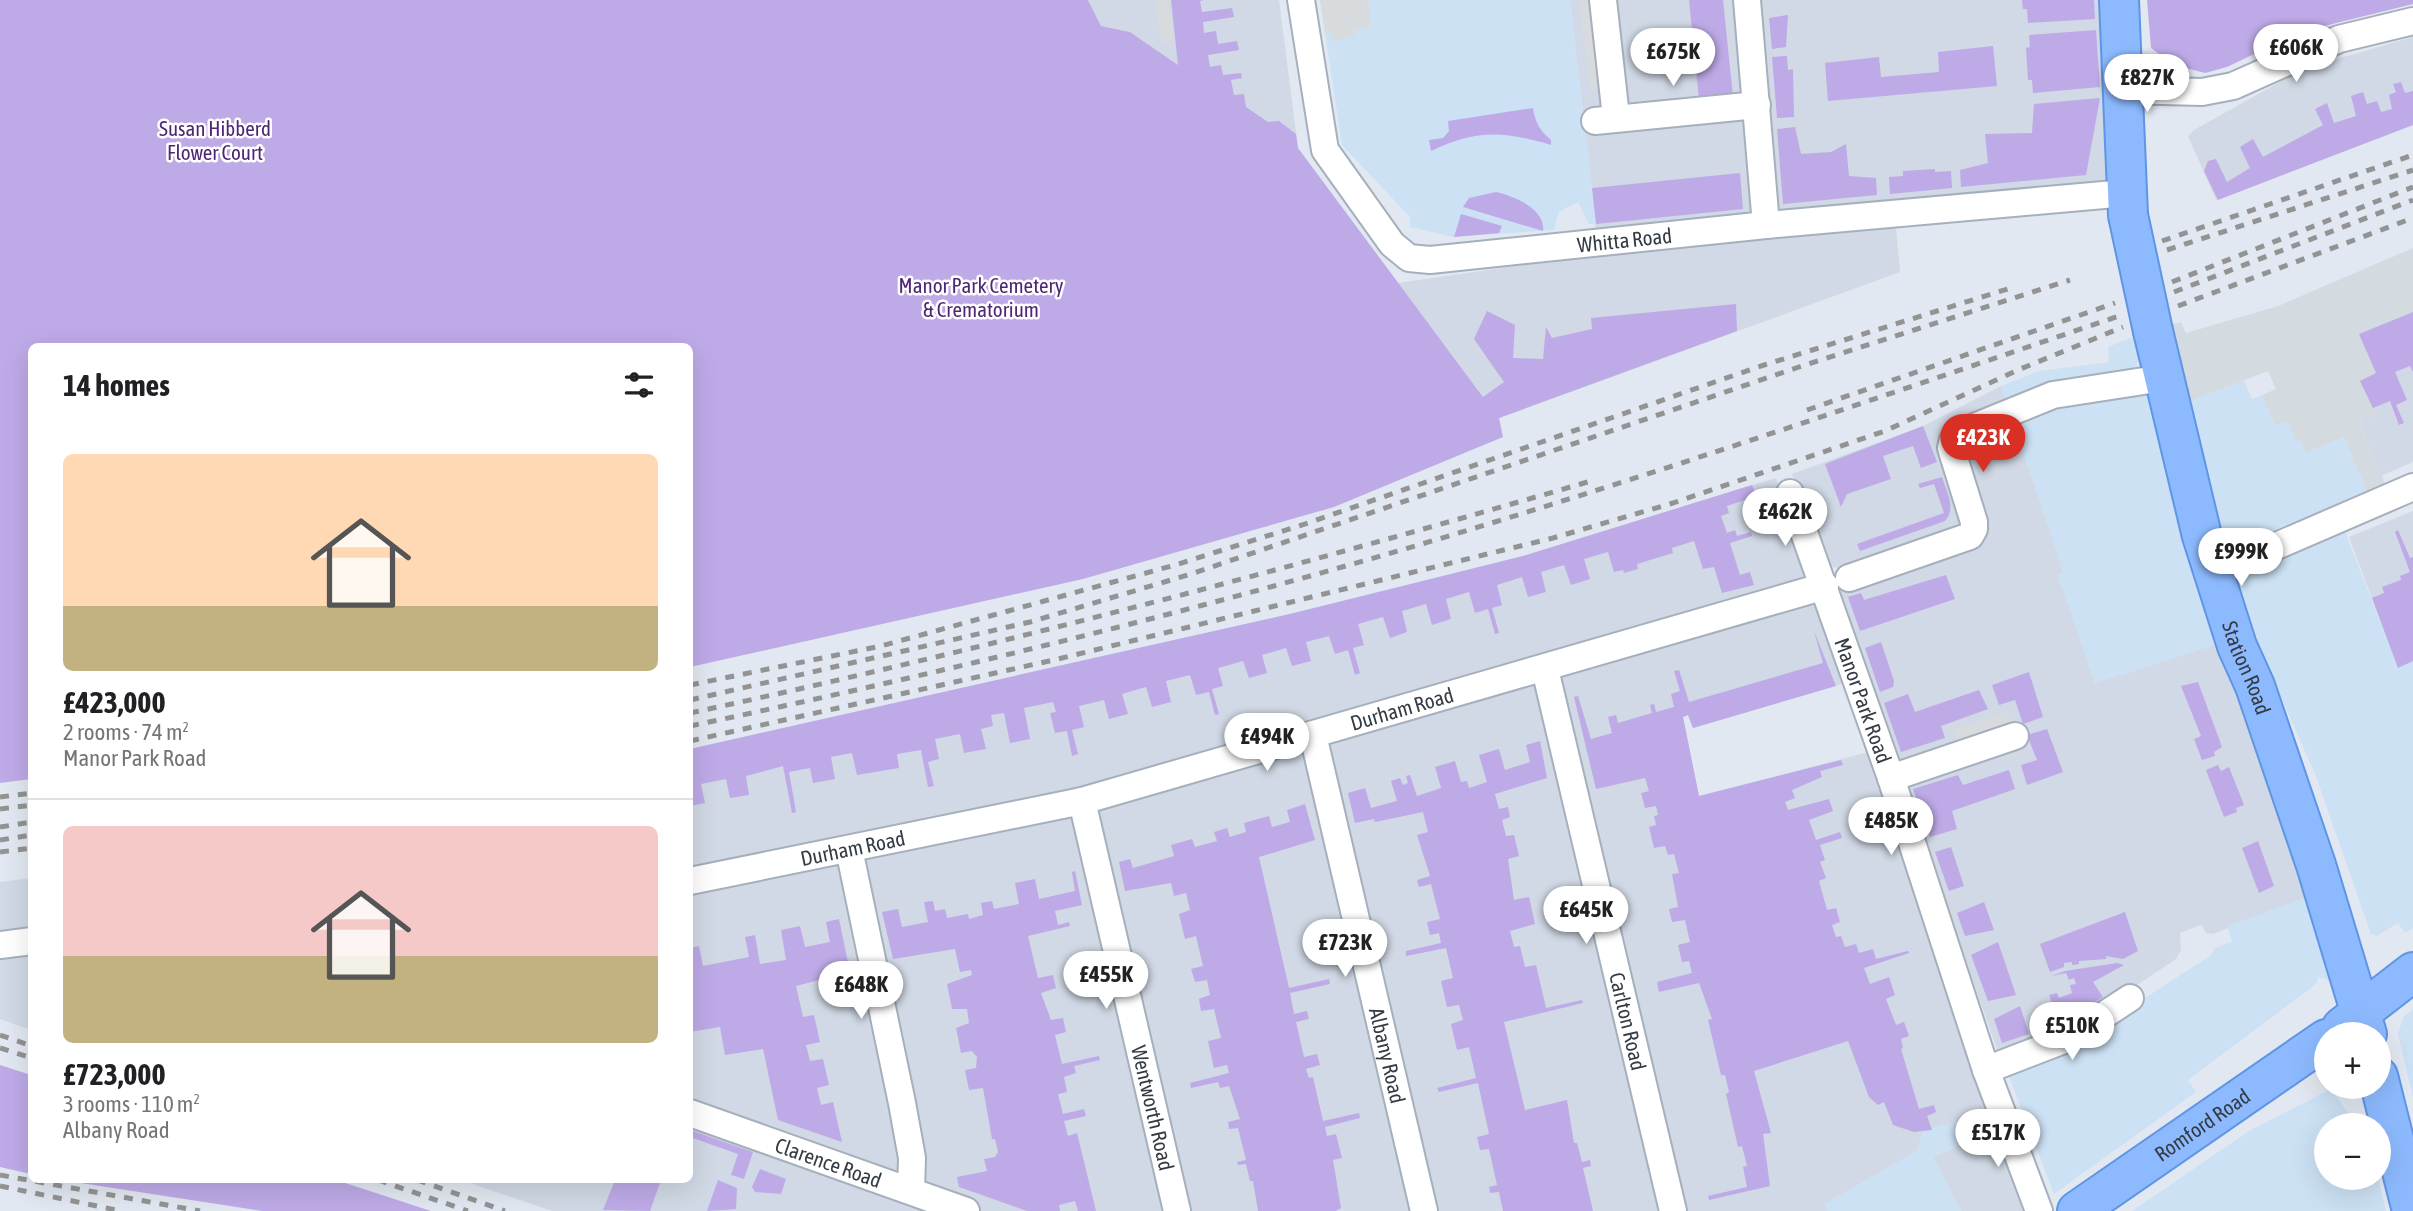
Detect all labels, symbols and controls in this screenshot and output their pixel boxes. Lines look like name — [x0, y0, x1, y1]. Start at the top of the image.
pin: £606K — [2247, 24, 2345, 84]
pin: £675K — [1624, 28, 1722, 88]
text: £606K — [2269, 34, 2323, 60]
text: £675K — [1646, 38, 1700, 64]
pin: £827K — [2098, 54, 2196, 114]
text: £827K — [2120, 64, 2174, 90]
park label: Susan Hibberd Flower Court — [159, 116, 271, 164]
street label: Whitta Road — [1576, 223, 1673, 257]
park label: Manor Park Cemetery & Crematorium — [899, 273, 1064, 321]
icon: filters — [620, 366, 658, 404]
text: 14 homes — [63, 368, 170, 402]
pin: £423K — [1934, 414, 2032, 474]
text: £423K — [1956, 424, 2010, 450]
pin: £462K — [1736, 489, 1834, 548]
text: £462K — [1758, 498, 1812, 524]
icon: home — [298, 500, 424, 626]
pin: £999K — [2192, 528, 2290, 588]
text: £999K — [2214, 538, 2268, 564]
street label: Station Road — [2218, 618, 2276, 718]
street label: Manor Park Road — [1830, 635, 1897, 766]
street label: Durham Road — [1347, 682, 1456, 735]
text: £423,000 — [63, 685, 166, 719]
pin: £494K — [1218, 714, 1316, 773]
text: 2 rooms · 74 m² — [63, 719, 189, 745]
text: £494K — [1240, 723, 1294, 749]
text: Manor Park Road — [63, 745, 206, 771]
pin: £485K — [1842, 798, 1940, 857]
text: £485K — [1864, 807, 1918, 833]
street label: Durham Road — [798, 825, 907, 870]
icon: home — [298, 872, 424, 998]
pin: £645K — [1537, 886, 1635, 946]
text: £645K — [1559, 896, 1613, 922]
pin: £723K — [1296, 920, 1394, 979]
text: £723K — [1318, 929, 1372, 955]
pin: £455K — [1057, 951, 1155, 1011]
text: £455K — [1079, 961, 1133, 987]
pin: £648K — [812, 962, 910, 1021]
street label: Carlton Road — [1605, 970, 1651, 1073]
text: £648K — [834, 971, 888, 997]
pin: £510K — [2023, 1002, 2121, 1062]
street label: Albany Road — [1365, 1005, 1410, 1106]
text: £510K — [2045, 1012, 2099, 1038]
map controls — [2314, 1022, 2391, 1190]
button: + — [2314, 1022, 2391, 1099]
street label: Wentworth Road — [1127, 1043, 1179, 1173]
text: £723,000 — [63, 1057, 166, 1091]
street label: Romford Road — [2150, 1083, 2254, 1166]
text: 3 rooms · 110 m² — [63, 1091, 200, 1117]
pin: £517K — [1949, 1110, 2047, 1169]
button: − — [2314, 1113, 2391, 1190]
text: Albany Road — [63, 1117, 170, 1143]
text: £517K — [1971, 1119, 2025, 1145]
street label: Clarence Road — [772, 1132, 885, 1192]

